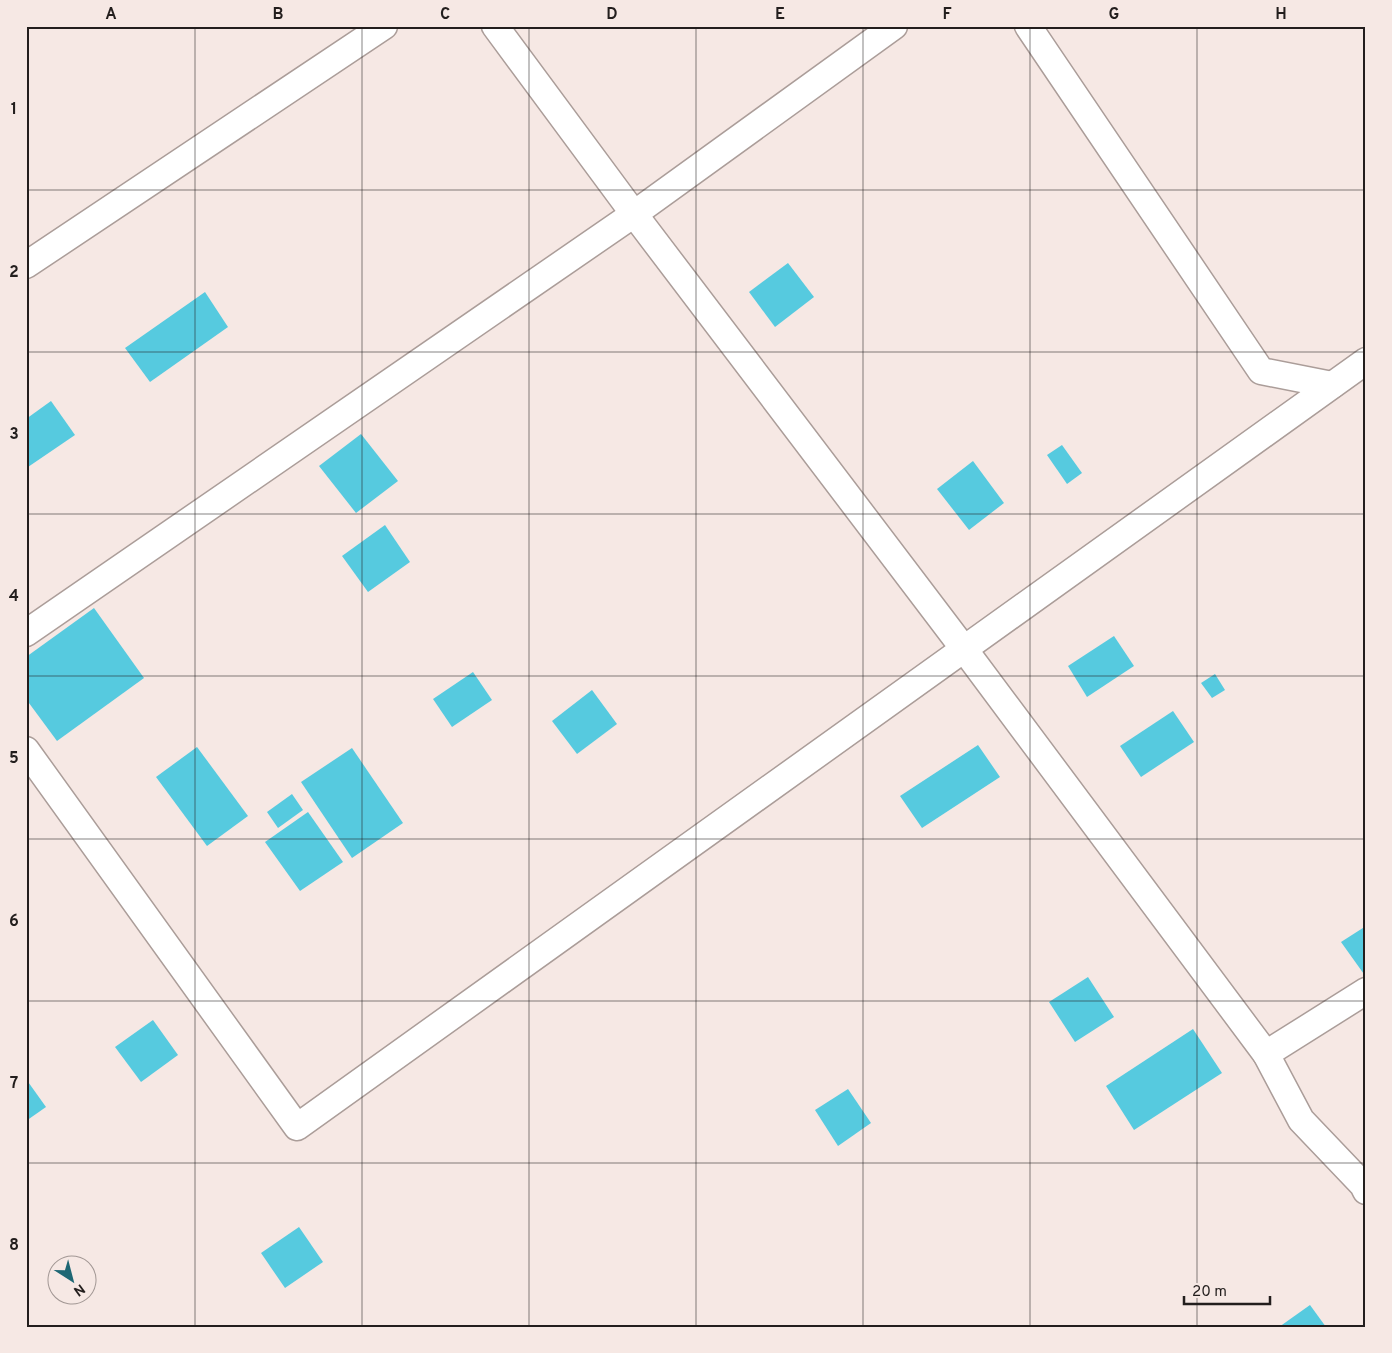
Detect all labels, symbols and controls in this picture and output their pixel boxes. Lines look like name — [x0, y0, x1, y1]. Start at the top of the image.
text: A — [105, 5, 117, 25]
text: B — [272, 5, 284, 25]
text: C — [440, 5, 450, 25]
text: D — [606, 5, 618, 25]
text: E — [775, 5, 785, 25]
text: F — [942, 5, 952, 25]
text: G — [1109, 5, 1119, 25]
text: H — [1275, 5, 1287, 25]
text: 1 — [11, 100, 17, 120]
text: 2 — [9, 263, 19, 283]
text: 3 — [9, 425, 19, 445]
text: 4 — [9, 587, 19, 607]
text: 5 — [9, 749, 19, 769]
text: 6 — [9, 912, 19, 932]
text: 7 — [10, 1074, 18, 1094]
text: 8 — [9, 1236, 19, 1256]
north arrow — [48, 1256, 98, 1306]
scale bar — [1184, 1273, 1271, 1305]
text: N — [70, 1279, 88, 1299]
text: 20 m — [1192, 1283, 1227, 1302]

